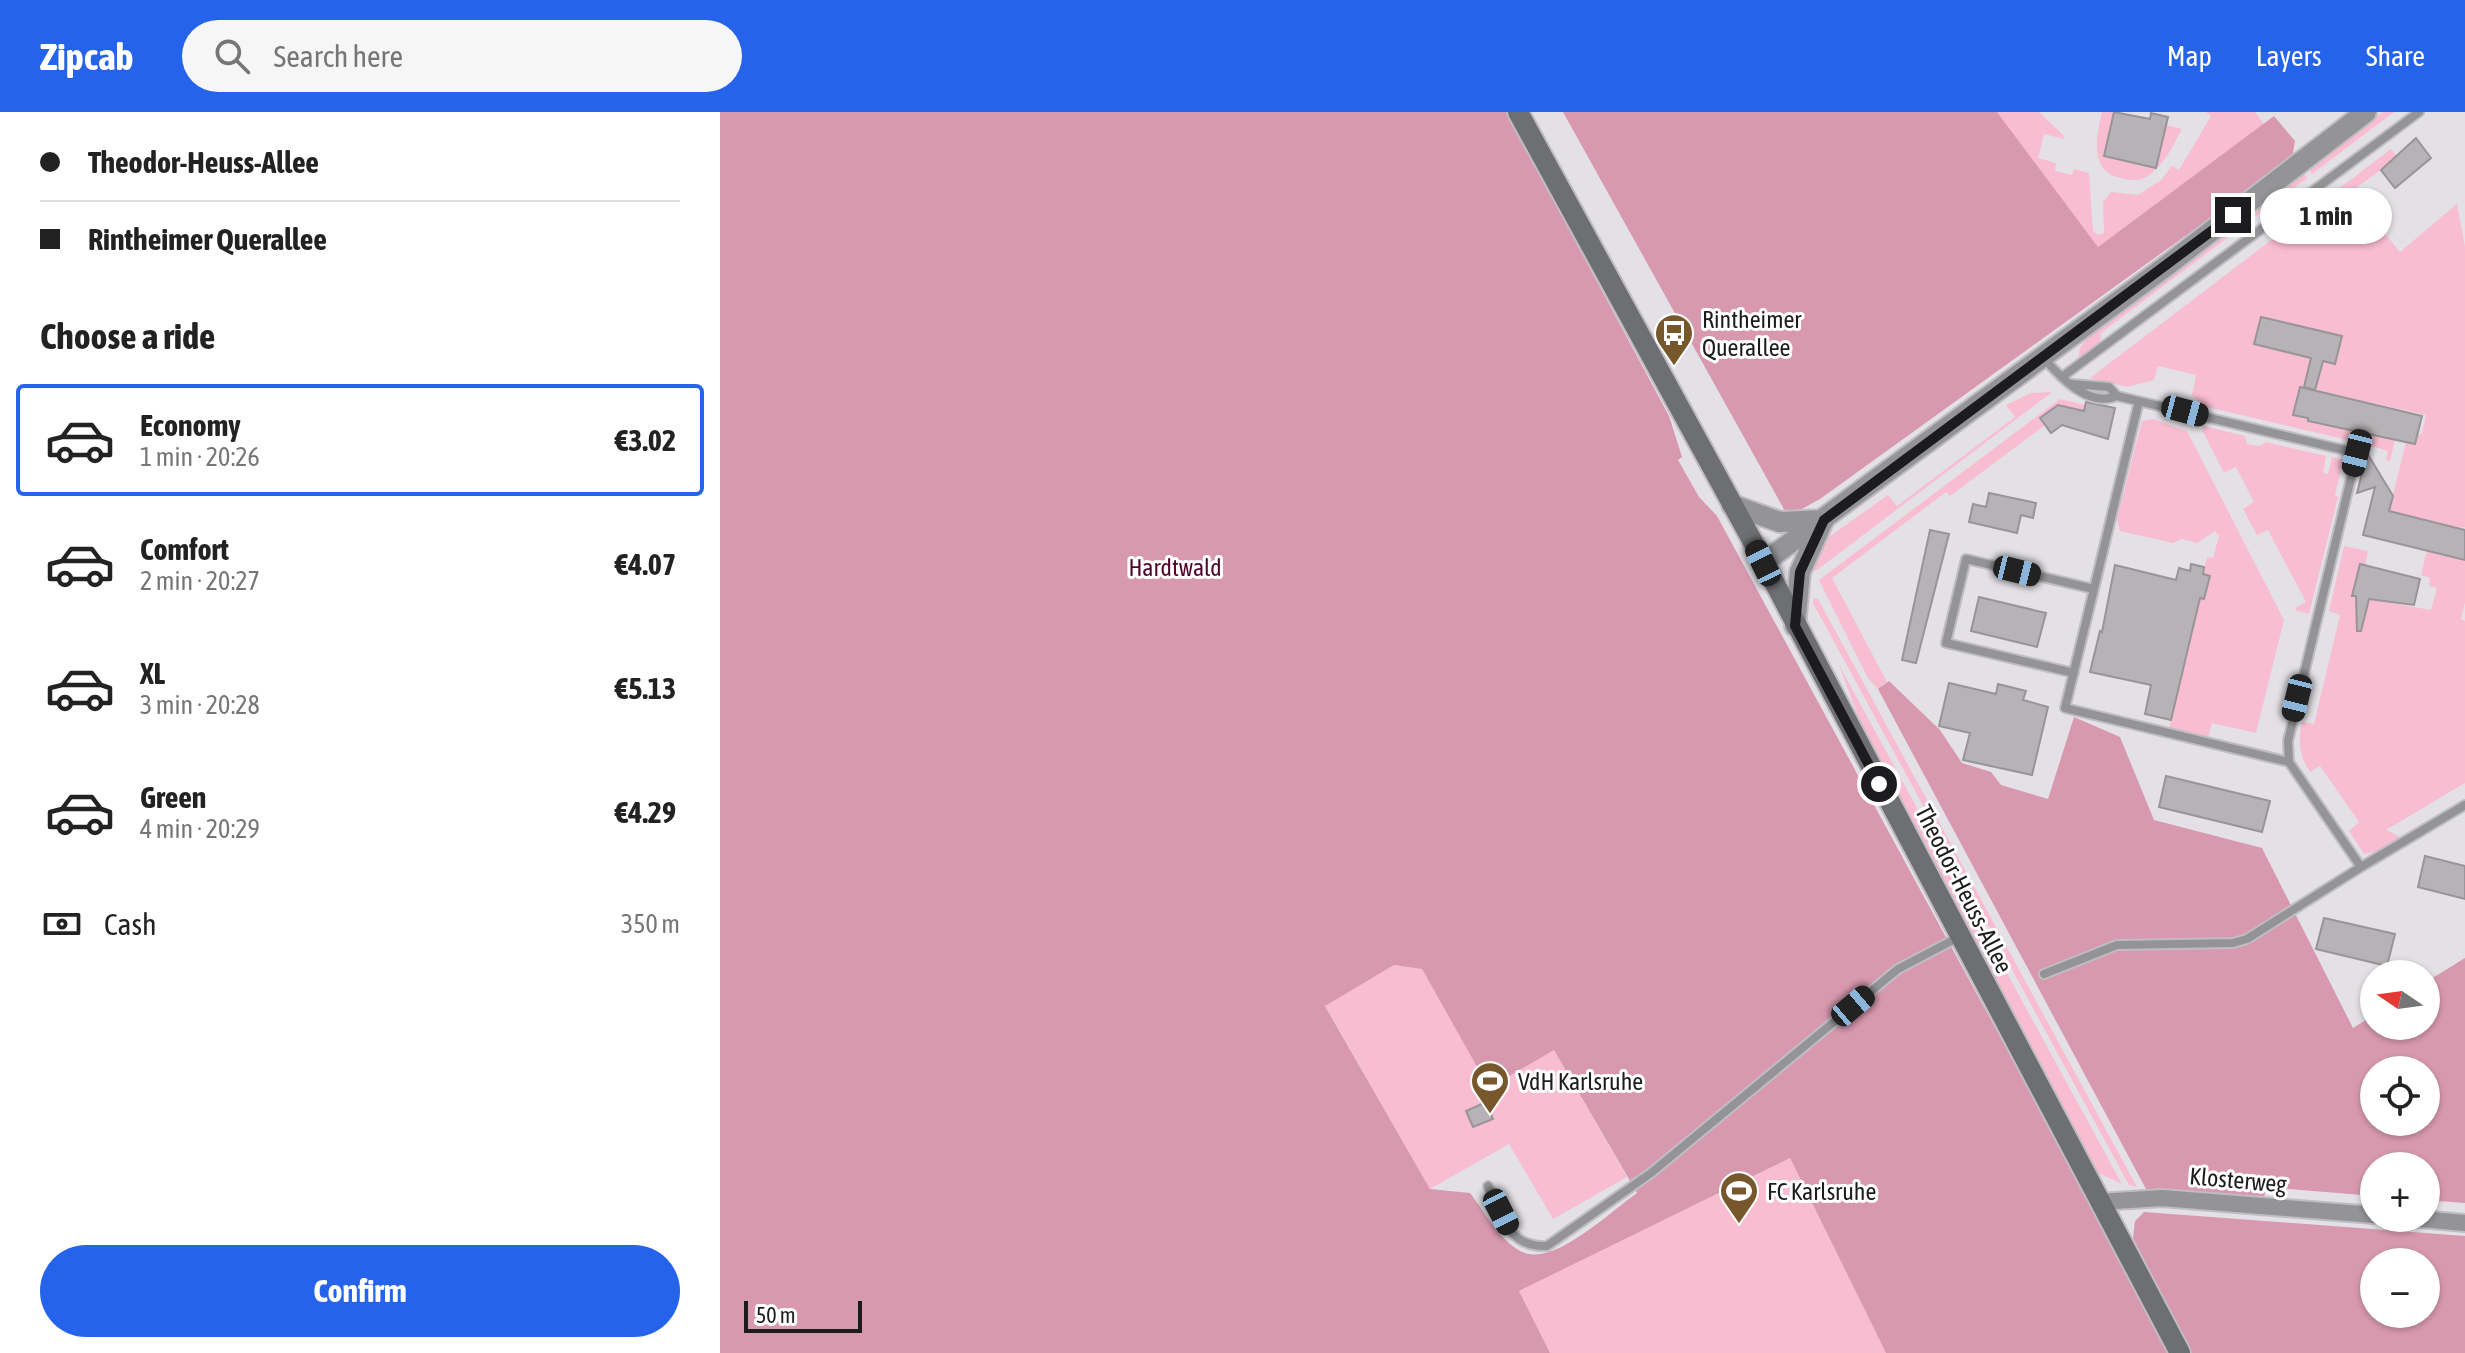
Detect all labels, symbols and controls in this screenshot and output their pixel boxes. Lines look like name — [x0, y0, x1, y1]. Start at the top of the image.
search box — [182, 20, 742, 92]
icon: search — [210, 34, 254, 78]
text: Zipcab — [40, 35, 134, 78]
text: Search here — [274, 39, 403, 73]
text: Map — [2167, 40, 2212, 72]
text: Layers — [2256, 40, 2322, 72]
text: Share — [2366, 40, 2425, 72]
text: Theodor-Heuss-Allee — [88, 145, 319, 179]
callout: 1 min — [2261, 187, 2393, 243]
route end — [2215, 197, 2251, 233]
text: 1 min — [2299, 201, 2353, 231]
text: Rintheimer Querallee — [88, 222, 327, 256]
place label: Rintheimer Querallee — [1702, 306, 1802, 361]
bus stop icon: Rintheimer Querallee — [1653, 312, 1695, 367]
text: Choose a ride — [40, 315, 215, 357]
car — [2159, 393, 2211, 429]
icon: car — [44, 404, 116, 476]
text: Economy — [140, 408, 241, 442]
text: €3.02 — [615, 423, 676, 457]
car — [2340, 427, 2374, 479]
text: 1 min · 20:26 — [140, 442, 260, 472]
icon: car — [44, 528, 116, 600]
text: Comfort — [140, 532, 229, 566]
car — [1742, 536, 1784, 590]
text: €4.07 — [615, 547, 676, 581]
park label: Hardtwald — [1128, 554, 1222, 581]
car — [1991, 554, 2043, 588]
text: 2 min · 20:27 — [140, 566, 260, 596]
icon: car — [44, 652, 116, 724]
text: XL — [140, 656, 165, 690]
text: €5.13 — [615, 671, 676, 705]
car — [2280, 672, 2314, 724]
text: 3 min · 20:28 — [140, 690, 260, 720]
route start — [1861, 766, 1897, 802]
icon: car — [44, 776, 116, 848]
text: Green — [140, 780, 206, 814]
text: €4.29 — [615, 795, 676, 829]
street label: Theodor-Heuss-Allee — [1910, 801, 2018, 977]
text: 4 min · 20:29 — [140, 814, 260, 844]
icon: cash — [40, 902, 84, 946]
text: Cash — [104, 907, 157, 941]
text: 350 m — [621, 909, 680, 939]
north arrow — [2360, 960, 2440, 1040]
map controls — [2360, 960, 2440, 1328]
car — [1827, 981, 1879, 1031]
button: locate — [2360, 1056, 2440, 1136]
sports icon: VdH Karlsruhe — [1469, 1060, 1511, 1115]
place label: VdH Karlsruhe — [1518, 1068, 1643, 1095]
button: + — [2360, 1152, 2440, 1232]
street label: Klosterweg — [2188, 1162, 2288, 1198]
sports icon: FC Karlsruhe — [1718, 1170, 1760, 1225]
place label: FC Karlsruhe — [1767, 1178, 1876, 1205]
car — [1479, 1185, 1523, 1239]
button: Confirm — [40, 1245, 680, 1337]
button: − — [2360, 1248, 2440, 1328]
scale bar — [744, 1297, 862, 1333]
text: 50 m — [756, 1302, 796, 1328]

